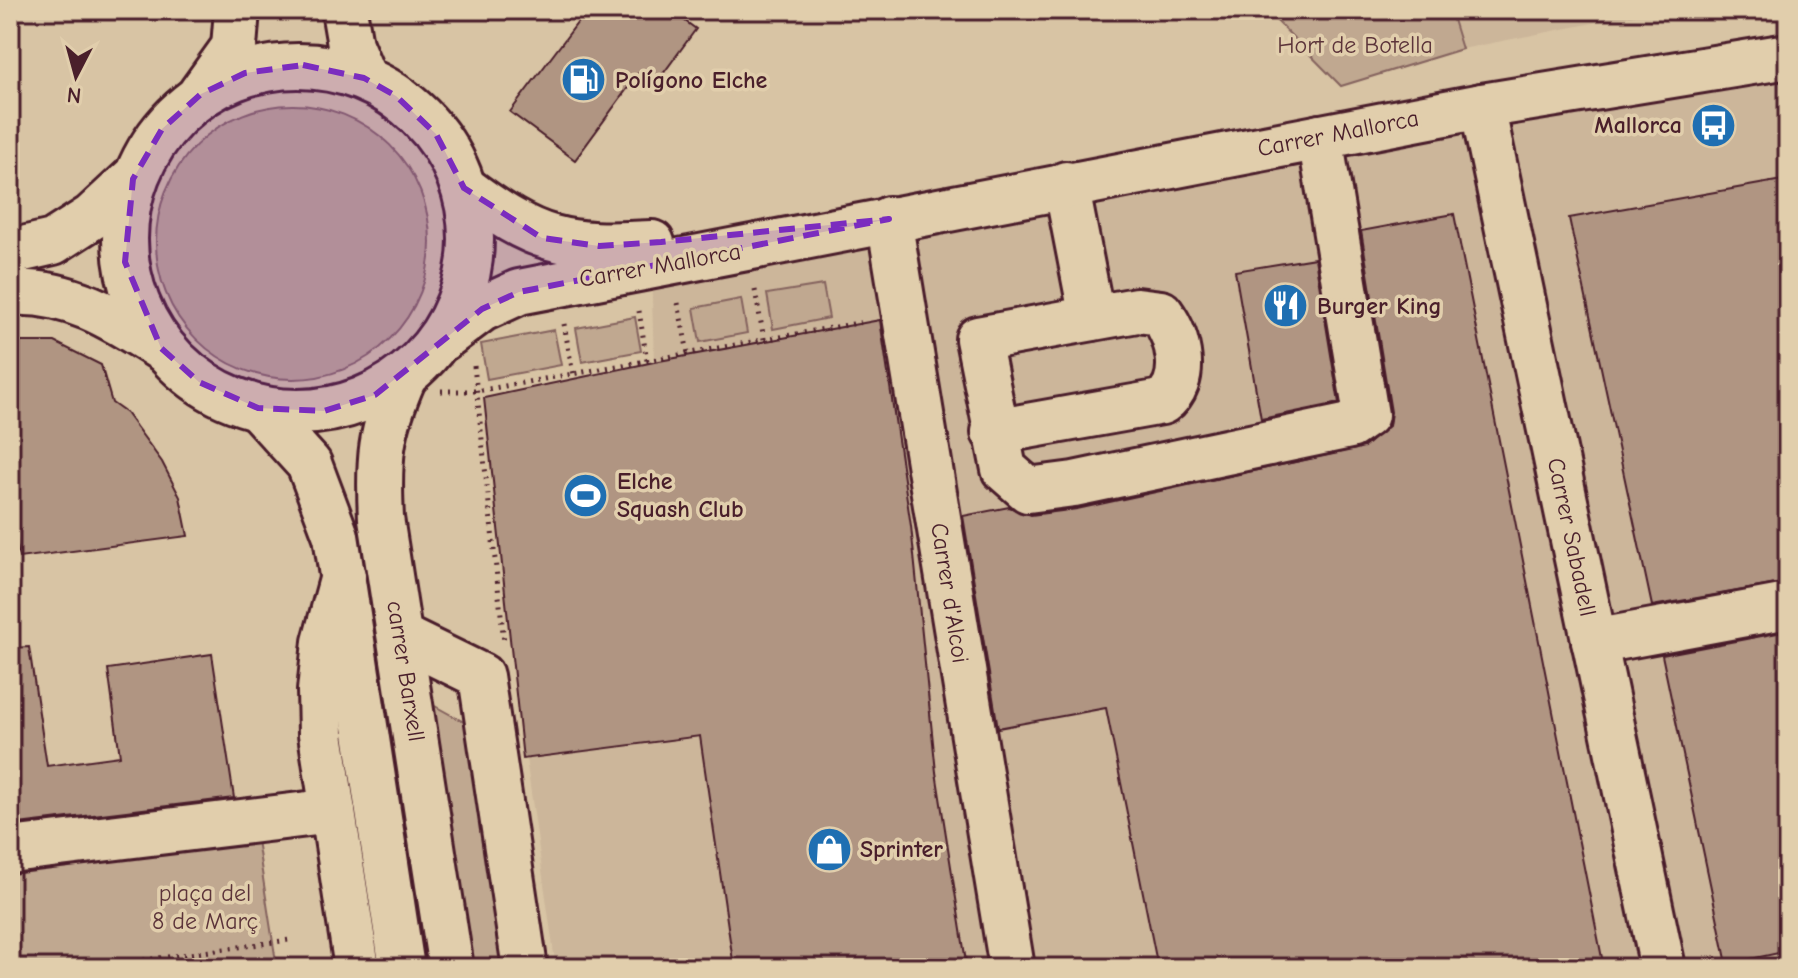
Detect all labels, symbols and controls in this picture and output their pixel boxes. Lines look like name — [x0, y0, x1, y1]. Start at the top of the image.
park label: Hort de Botella — [1277, 31, 1433, 59]
north arrow — [36, 36, 116, 116]
fuel station icon: Polígono Elche — [560, 56, 608, 104]
place label: Polígono Elche — [615, 66, 768, 94]
text: N — [66, 81, 83, 109]
bus stop icon: Mallorca — [1689, 101, 1737, 149]
street label: Carrer Mallorca — [1255, 104, 1421, 162]
place label: Mallorca — [1594, 111, 1682, 139]
street label: Carrer Mallorca — [577, 237, 743, 293]
restaurant icon: Burger King — [1262, 282, 1310, 330]
place label: Burger King — [1317, 292, 1442, 320]
street label: Carrer Sabadell — [1542, 455, 1602, 619]
place label: Elche Squash Club — [617, 467, 744, 523]
sports icon: Elche Squash Club — [562, 471, 610, 519]
street label: Carrer d'Alcoi — [925, 521, 975, 665]
street label: carrer Barxell — [381, 599, 431, 743]
shop icon: Sprinter — [805, 825, 853, 873]
place label: Sprinter — [860, 835, 943, 863]
park label: plaça del 8 de Març — [152, 879, 258, 935]

